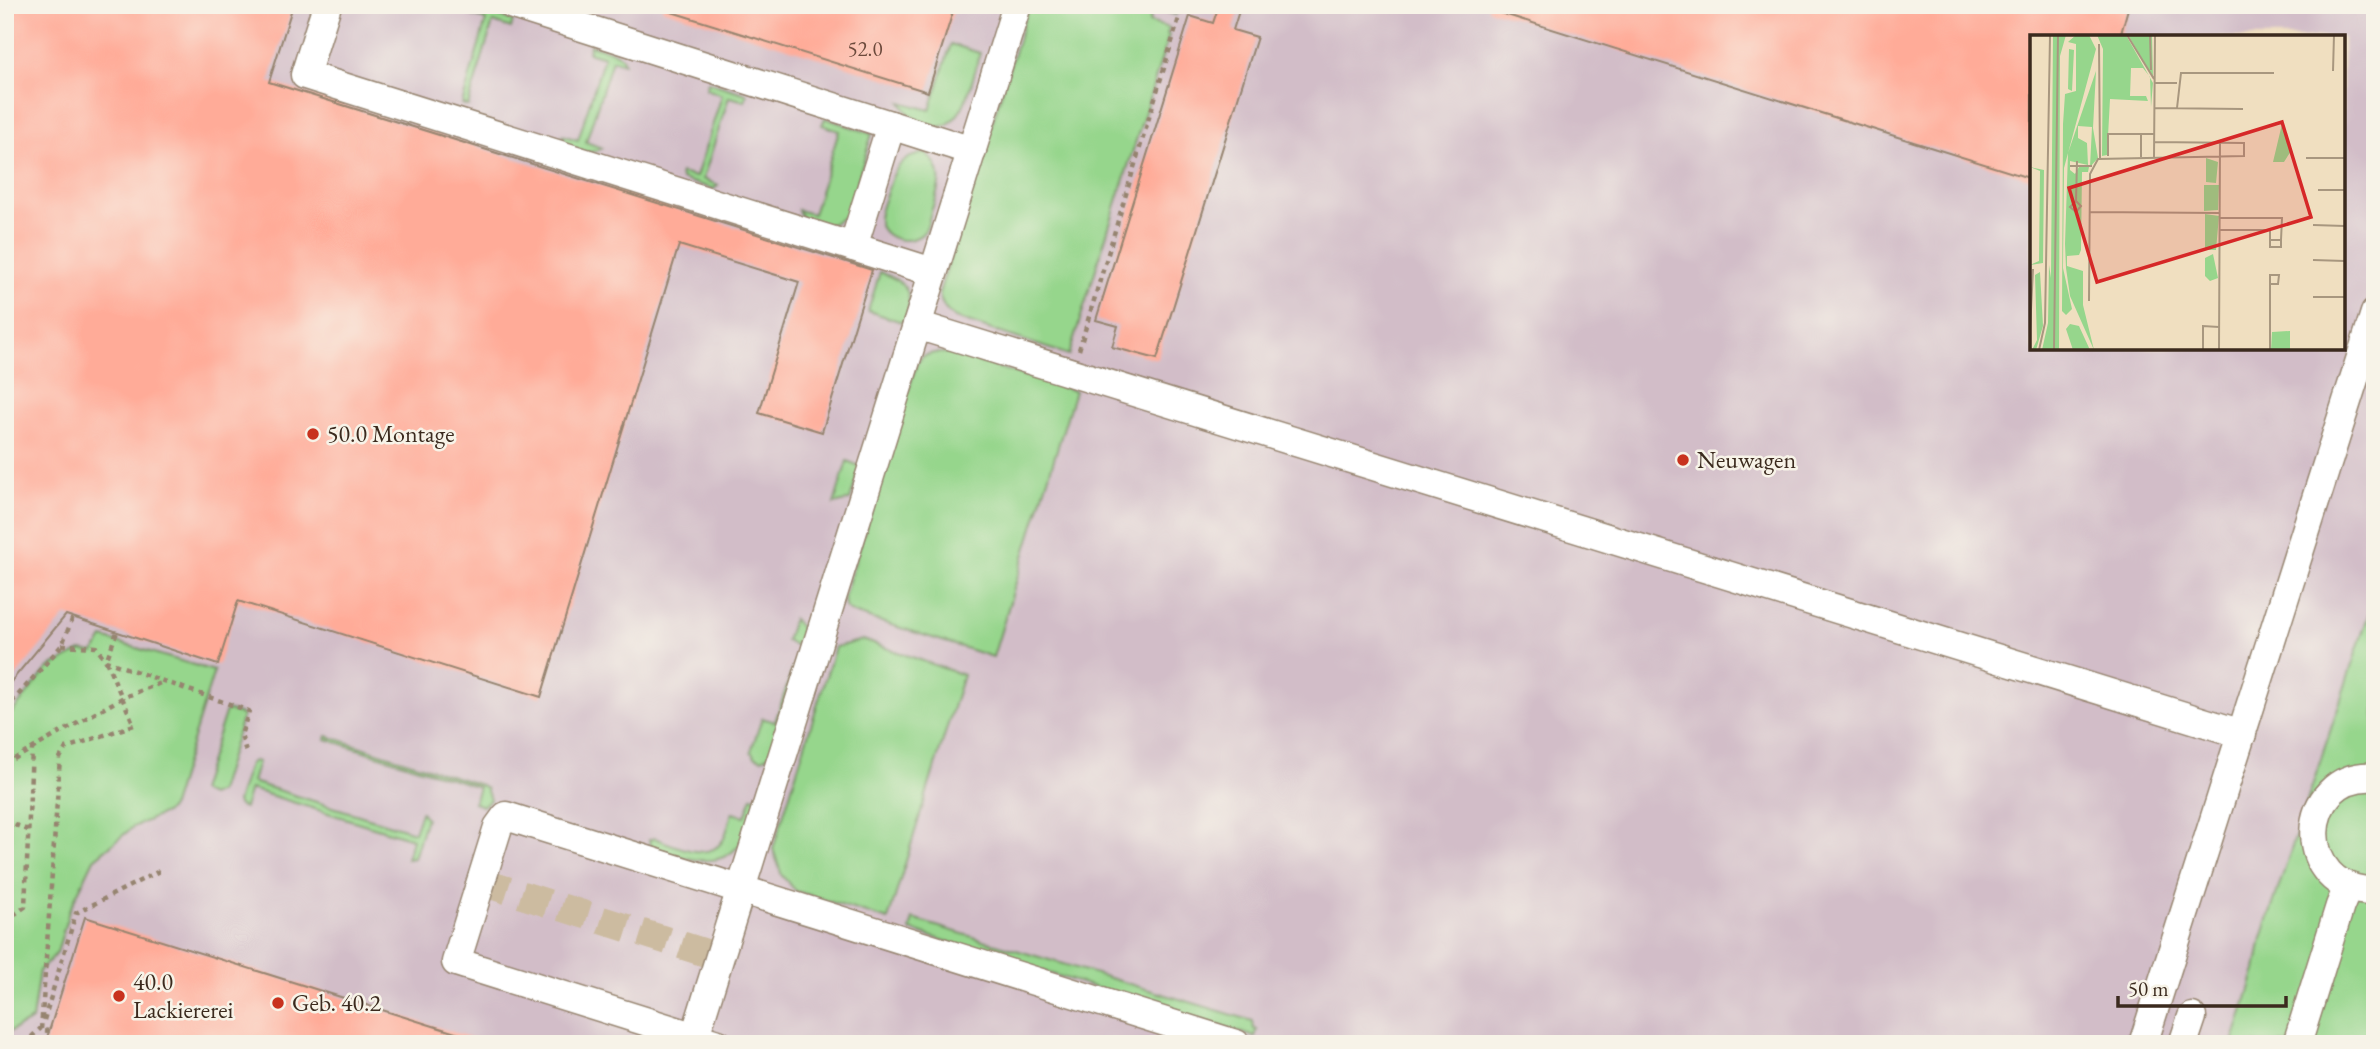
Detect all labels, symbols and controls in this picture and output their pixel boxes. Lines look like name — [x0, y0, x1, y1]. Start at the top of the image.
house number: 52.0 — [847, 35, 883, 62]
inset map — [2030, 35, 2345, 350]
place label: 50.0 Montage — [327, 418, 455, 449]
marker: 50.0 Montage — [305, 426, 321, 442]
place label: Neuwagen — [1697, 444, 1796, 475]
marker: Neuwagen — [1675, 452, 1691, 468]
scale bar — [2118, 965, 2286, 1009]
place label: 40.0 Lackiererei — [133, 966, 234, 1025]
text: 50 m — [2128, 975, 2169, 1002]
place label: Geb. 40.2 — [292, 987, 381, 1018]
marker: 40.0 Lackiererei — [111, 988, 127, 1004]
marker: Geb. 40.2 — [270, 995, 286, 1011]

